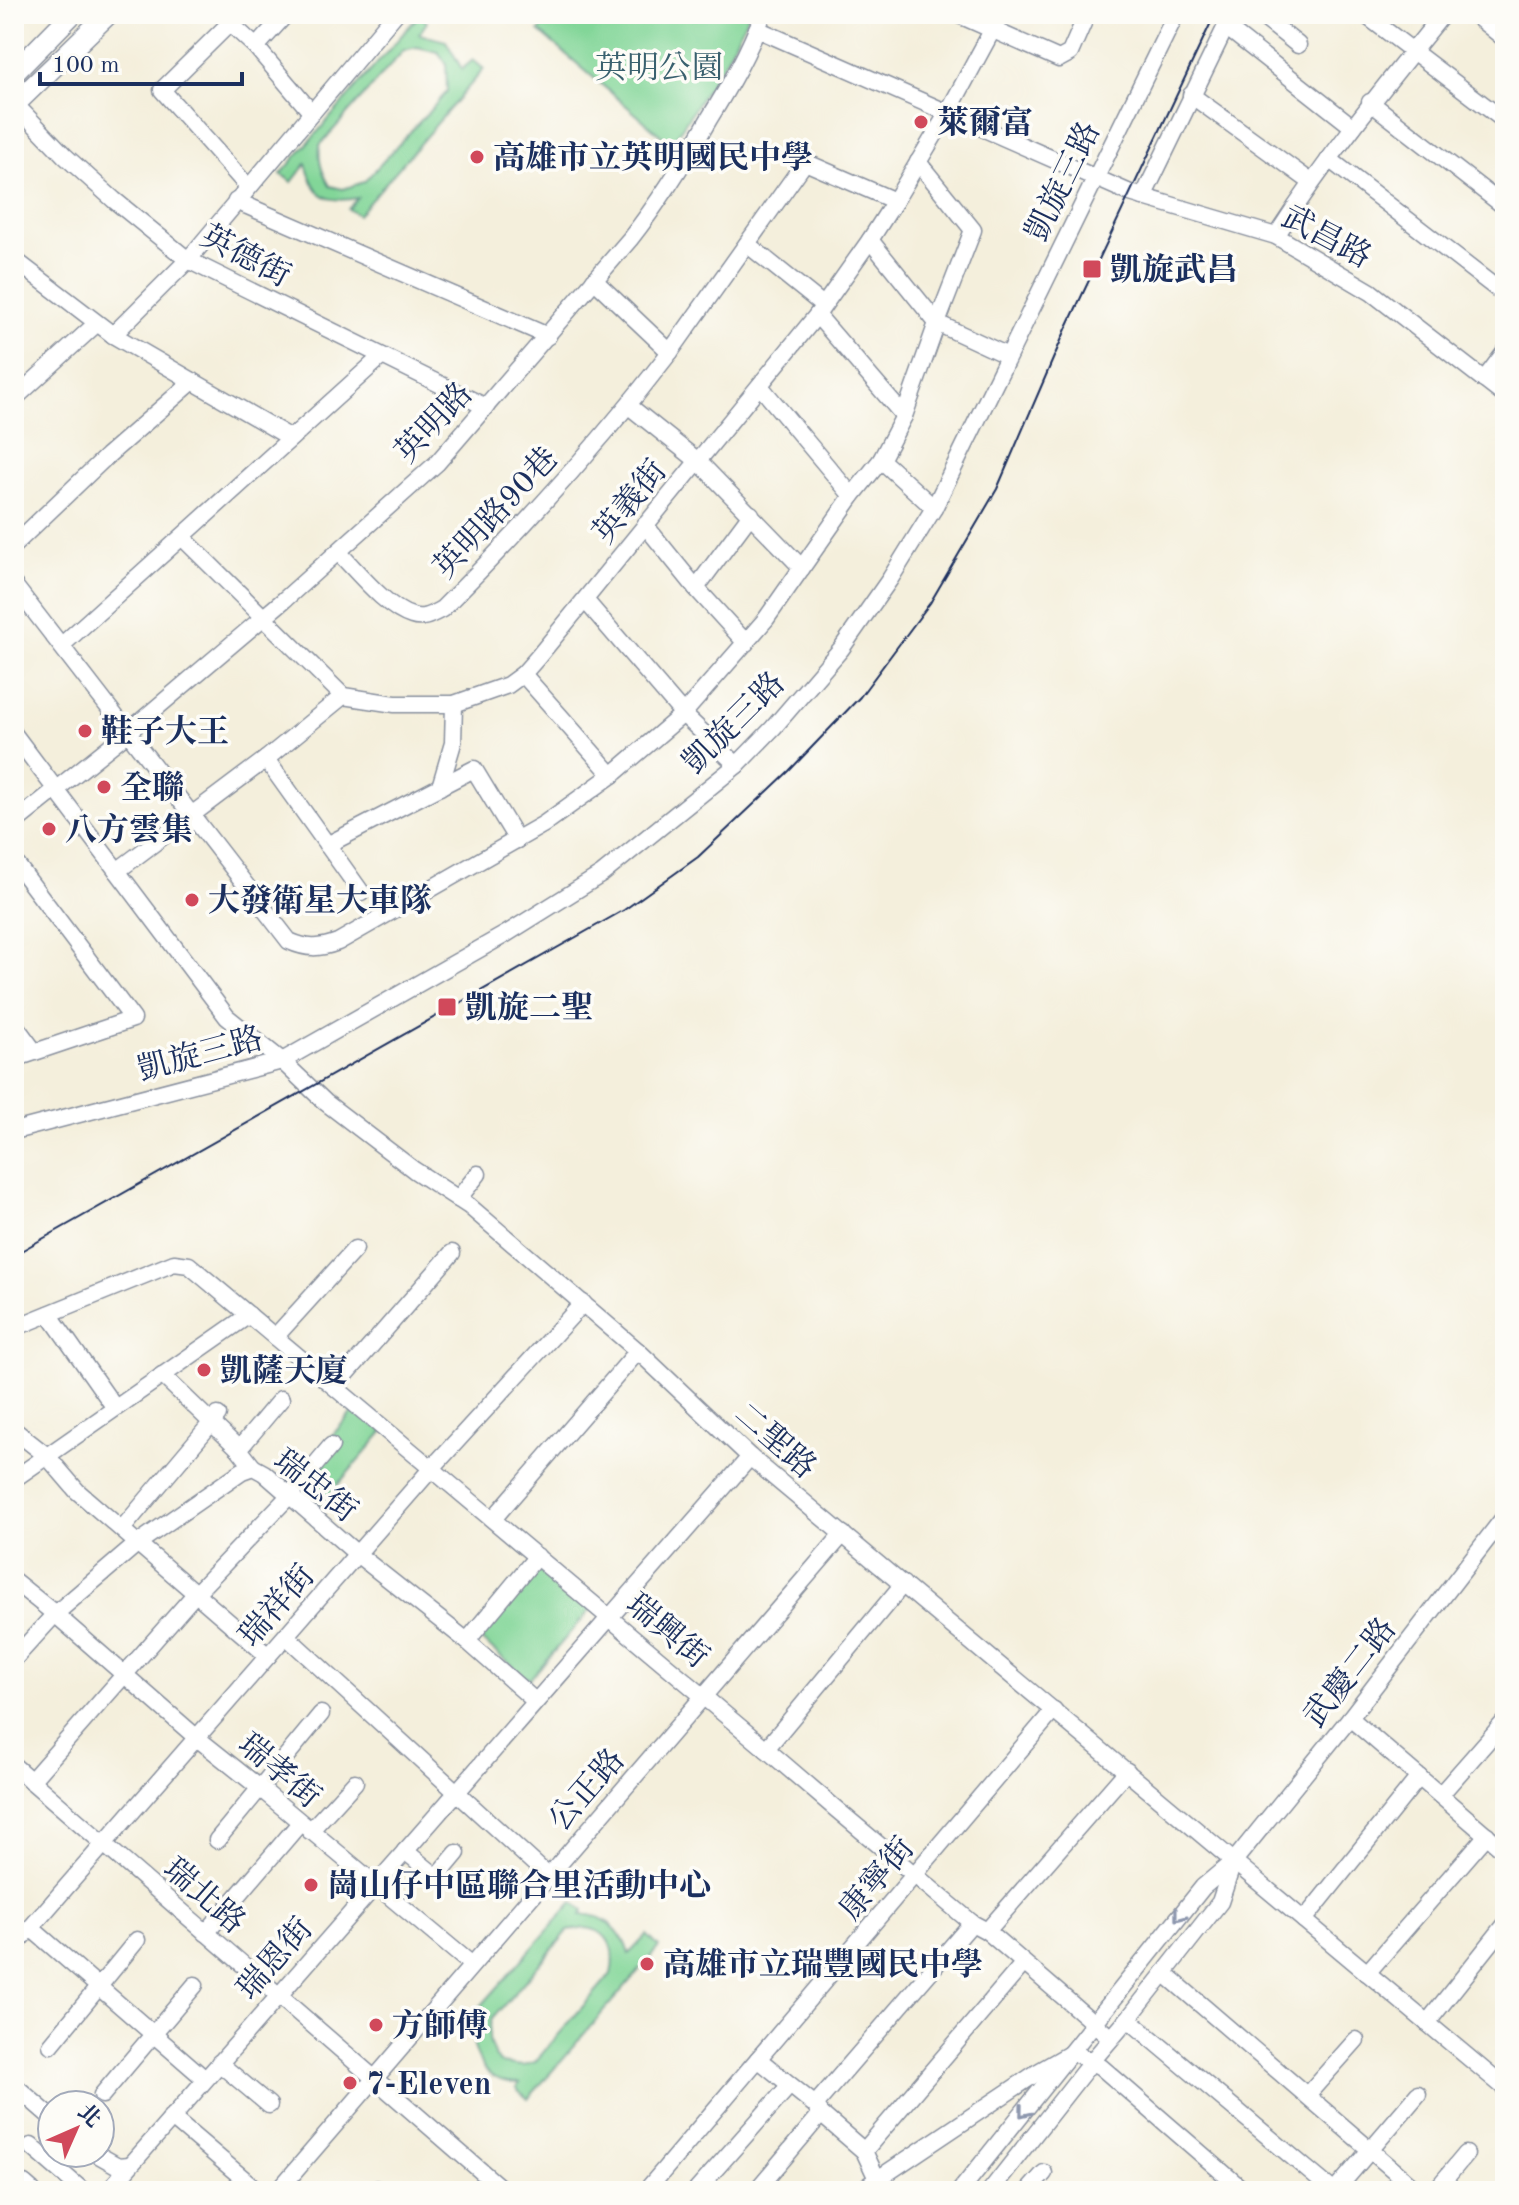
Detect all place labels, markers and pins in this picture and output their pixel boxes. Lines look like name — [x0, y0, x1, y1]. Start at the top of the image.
place label: 萊爾富 — [937, 105, 1033, 141]
marker: 萊爾富 — [912, 113, 930, 131]
place label: 高雄市立英明國民中學 — [493, 140, 813, 176]
marker: 高雄市立英明國民中學 — [468, 148, 486, 166]
place label: 凱旋武昌 — [1110, 252, 1238, 288]
marker: 凱旋武昌 — [1081, 258, 1103, 280]
place label: 鞋子大王 — [101, 714, 229, 750]
marker: 鞋子大王 — [76, 722, 94, 740]
place label: 全聯 — [120, 770, 184, 806]
marker: 全聯 — [95, 778, 113, 796]
place label: 八方雲集 — [65, 812, 193, 848]
marker: 八方雲集 — [40, 820, 58, 838]
place label: 大發衛星大車隊 — [208, 883, 432, 919]
marker: 大發衛星大車隊 — [183, 891, 201, 909]
place label: 凱旋二聖 — [465, 990, 593, 1026]
marker: 凱旋二聖 — [436, 996, 458, 1018]
place label: 凱薩天廈 — [220, 1353, 348, 1389]
marker: 凱薩天廈 — [195, 1361, 213, 1379]
place label: 崗山仔中區聯合里活動中心 — [327, 1868, 711, 1904]
marker: 崗山仔中區聯合里活動中心 — [302, 1876, 320, 1894]
place label: 高雄市立瑞豐國民中學 — [663, 1947, 983, 1983]
marker: 高雄市立瑞豐國民中學 — [638, 1955, 656, 1973]
place label: 方師傅 — [392, 2008, 488, 2044]
marker: 方師傅 — [367, 2016, 385, 2034]
place label: 7-Eleven — [366, 2070, 492, 2102]
marker: 7-Eleven — [341, 2074, 359, 2092]

